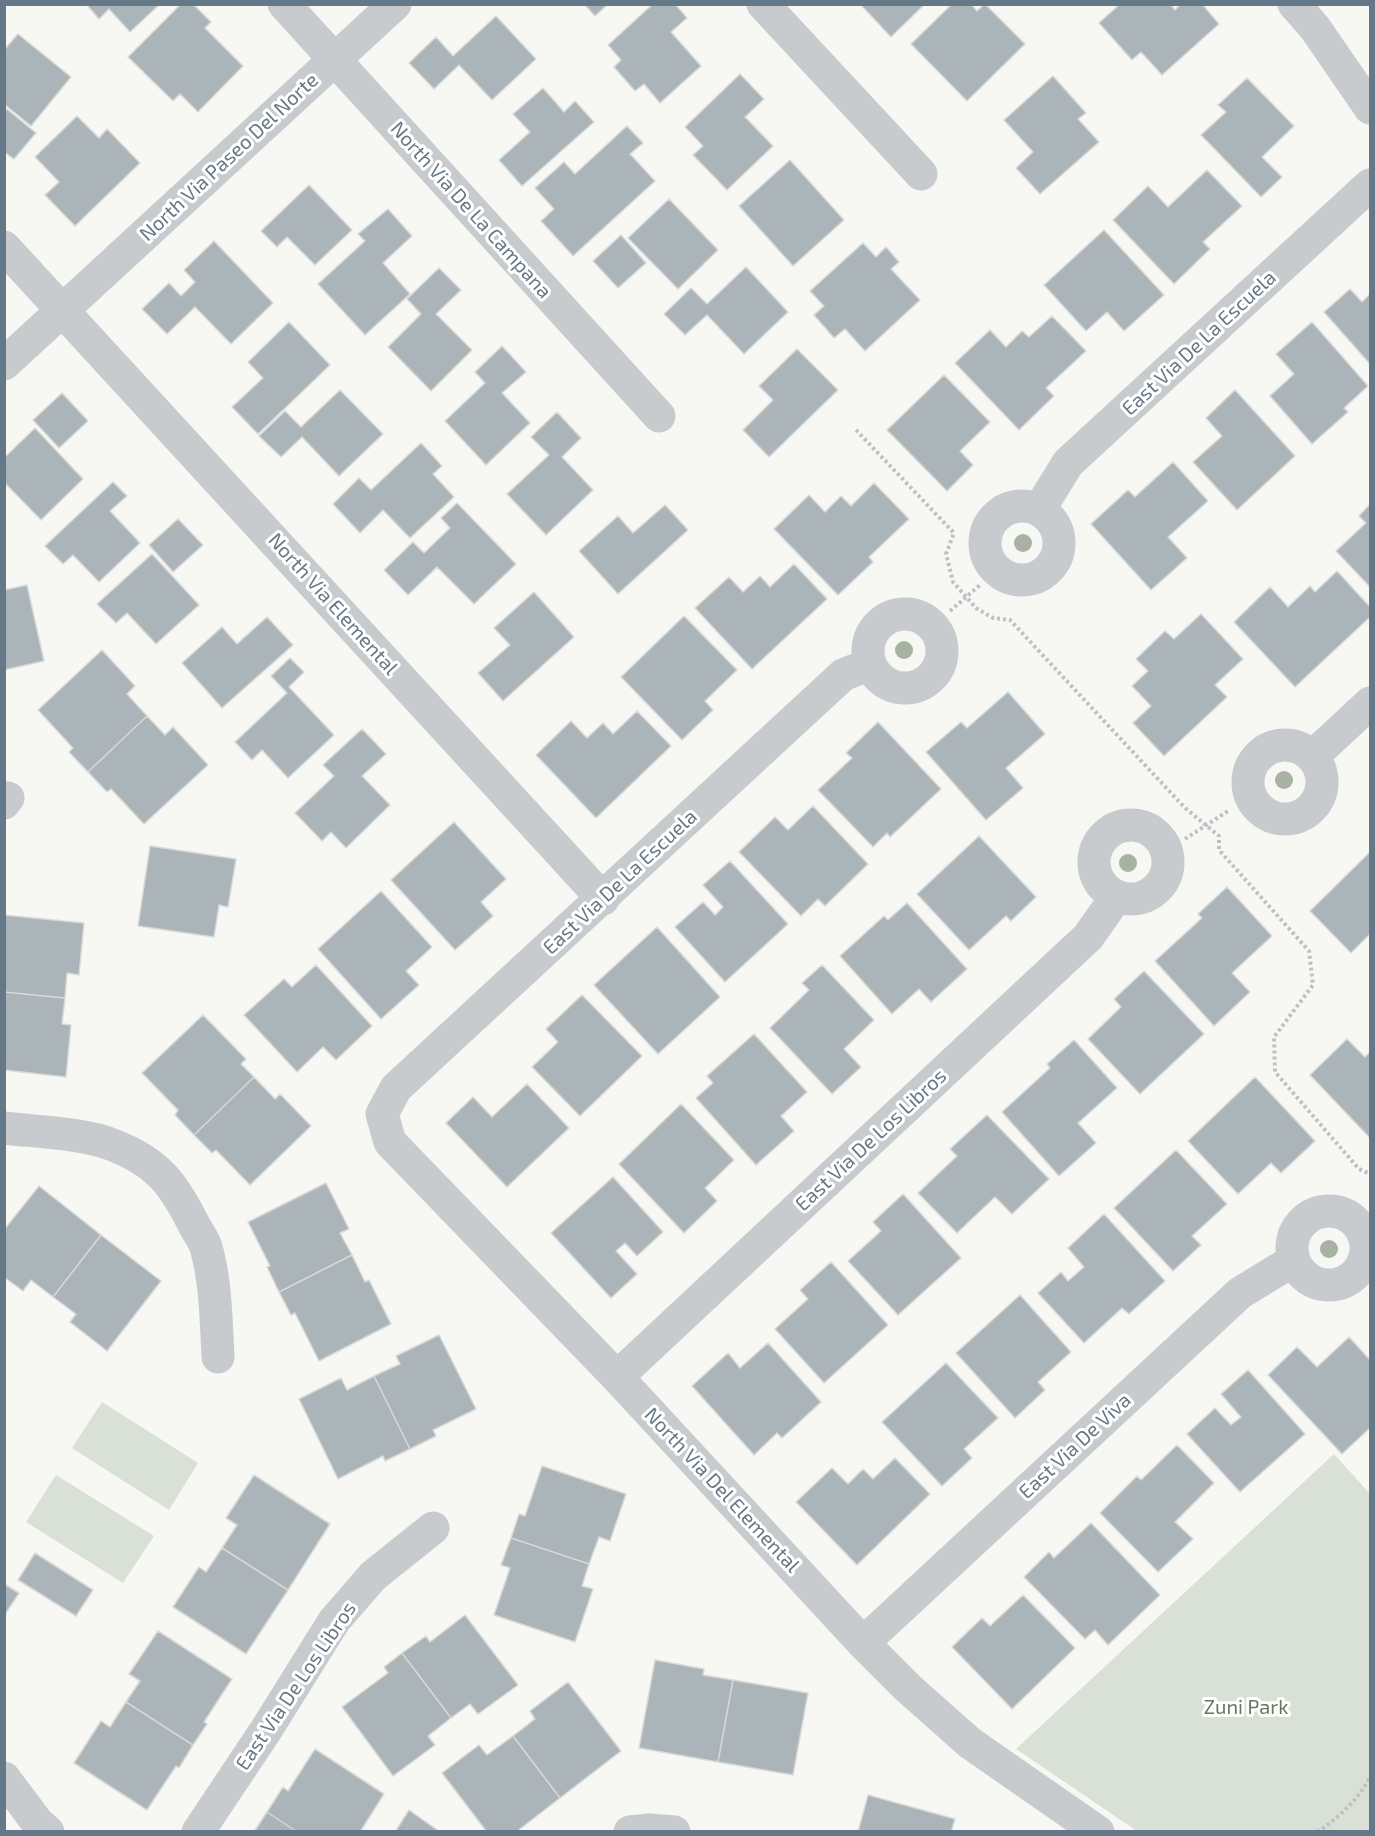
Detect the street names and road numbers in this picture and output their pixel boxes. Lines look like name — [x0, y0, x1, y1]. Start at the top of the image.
street label: North Via Paseo Del Norte — [135, 68, 323, 246]
street label: North Via De La Campana — [385, 117, 557, 303]
street label: East Via De La Escuela — [1117, 266, 1281, 420]
street label: North Via Elemental — [263, 528, 403, 680]
street label: East Via De La Escuela — [538, 805, 702, 959]
street label: East Via De Los Libros — [791, 1064, 951, 1216]
street label: East Via De Viva — [1014, 1388, 1136, 1504]
street label: North Via Del Elemental — [639, 1403, 805, 1577]
street label: East Via De Los Libros — [231, 1597, 361, 1775]

